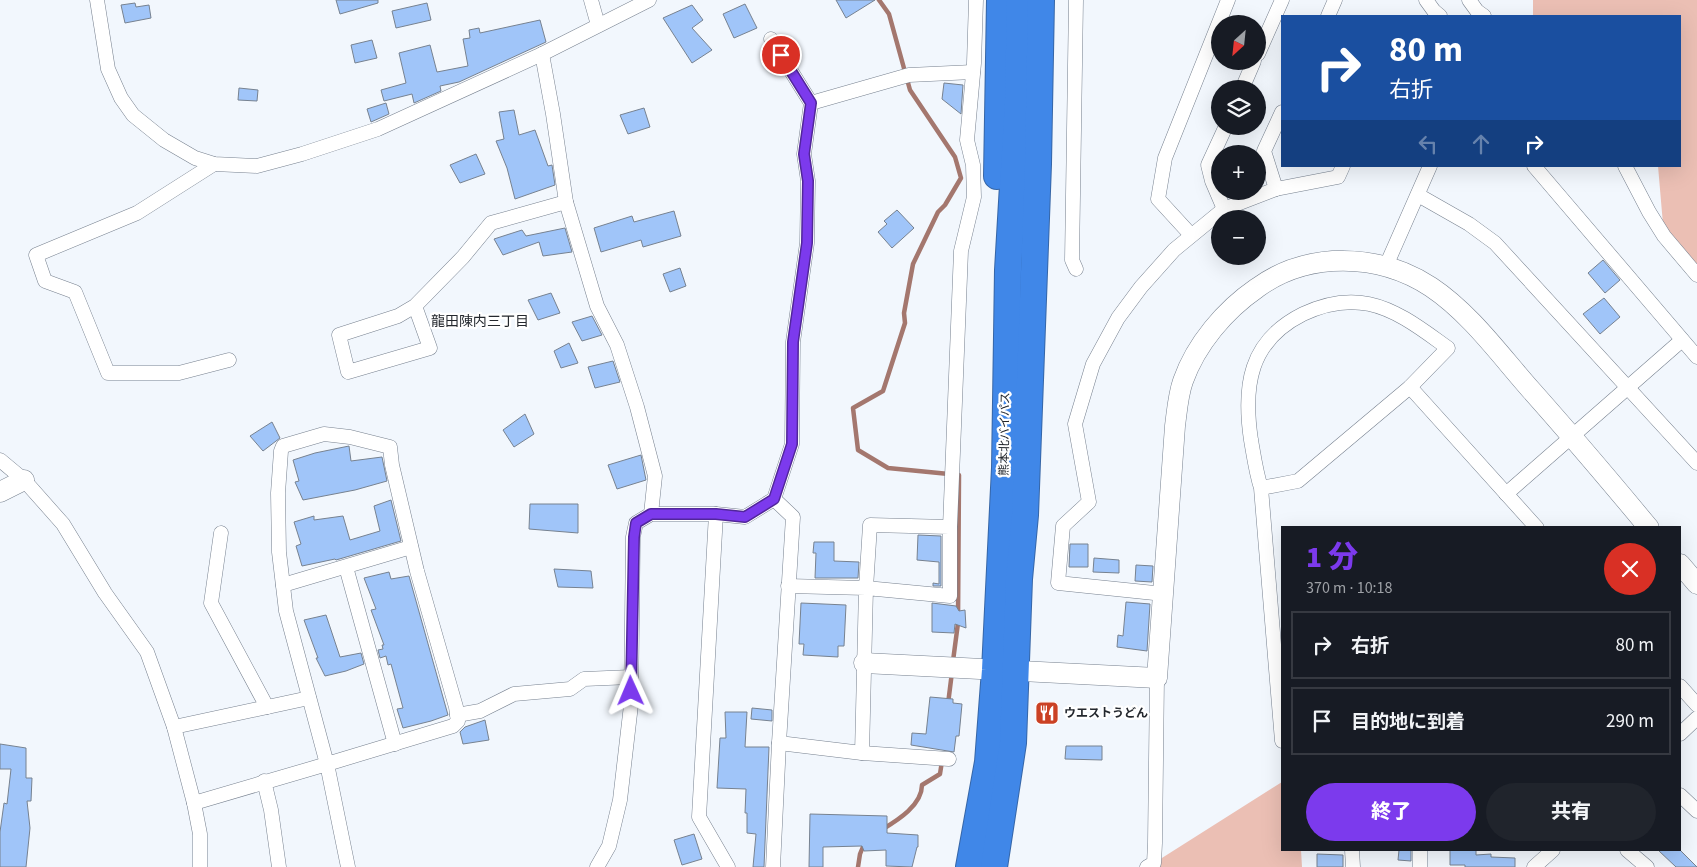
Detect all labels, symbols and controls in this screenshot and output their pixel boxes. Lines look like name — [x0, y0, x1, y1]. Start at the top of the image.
north arrow — [1211, 15, 1266, 70]
map controls — [1211, 15, 1266, 265]
text: 80 m — [1389, 25, 1463, 75]
pin — [760, 34, 802, 76]
icon: right — [1306, 35, 1371, 100]
icon: arrive — [767, 41, 795, 69]
text: 右折 — [1389, 74, 1433, 106]
button: layers — [1211, 80, 1266, 135]
icon: left — [1414, 130, 1442, 158]
icon: ahead — [1467, 130, 1495, 158]
icon: right — [1520, 130, 1548, 158]
button: + — [1211, 145, 1266, 200]
button: − — [1211, 210, 1266, 265]
district label: 龍田陳内三丁目 — [431, 312, 529, 332]
street label: 熊本北バイパス — [996, 392, 1014, 476]
text: 1 分 — [1306, 536, 1358, 579]
button: close — [1604, 543, 1656, 595]
text: 370 m · 10:18 — [1306, 577, 1393, 599]
icon: right — [1308, 631, 1336, 659]
text: 80 m — [1616, 632, 1654, 659]
text: 右折 — [1351, 633, 1389, 660]
position arrow — [604, 664, 656, 716]
restaurant icon: ウエストうどん — [1034, 700, 1060, 726]
place label: ウエストうどん — [1064, 705, 1148, 722]
icon: arrive — [1308, 707, 1336, 735]
text: 290 m — [1606, 708, 1654, 735]
text: 目的地に到着 — [1351, 709, 1465, 736]
button: 終了 — [1306, 783, 1476, 841]
button: 共有 — [1486, 783, 1656, 841]

